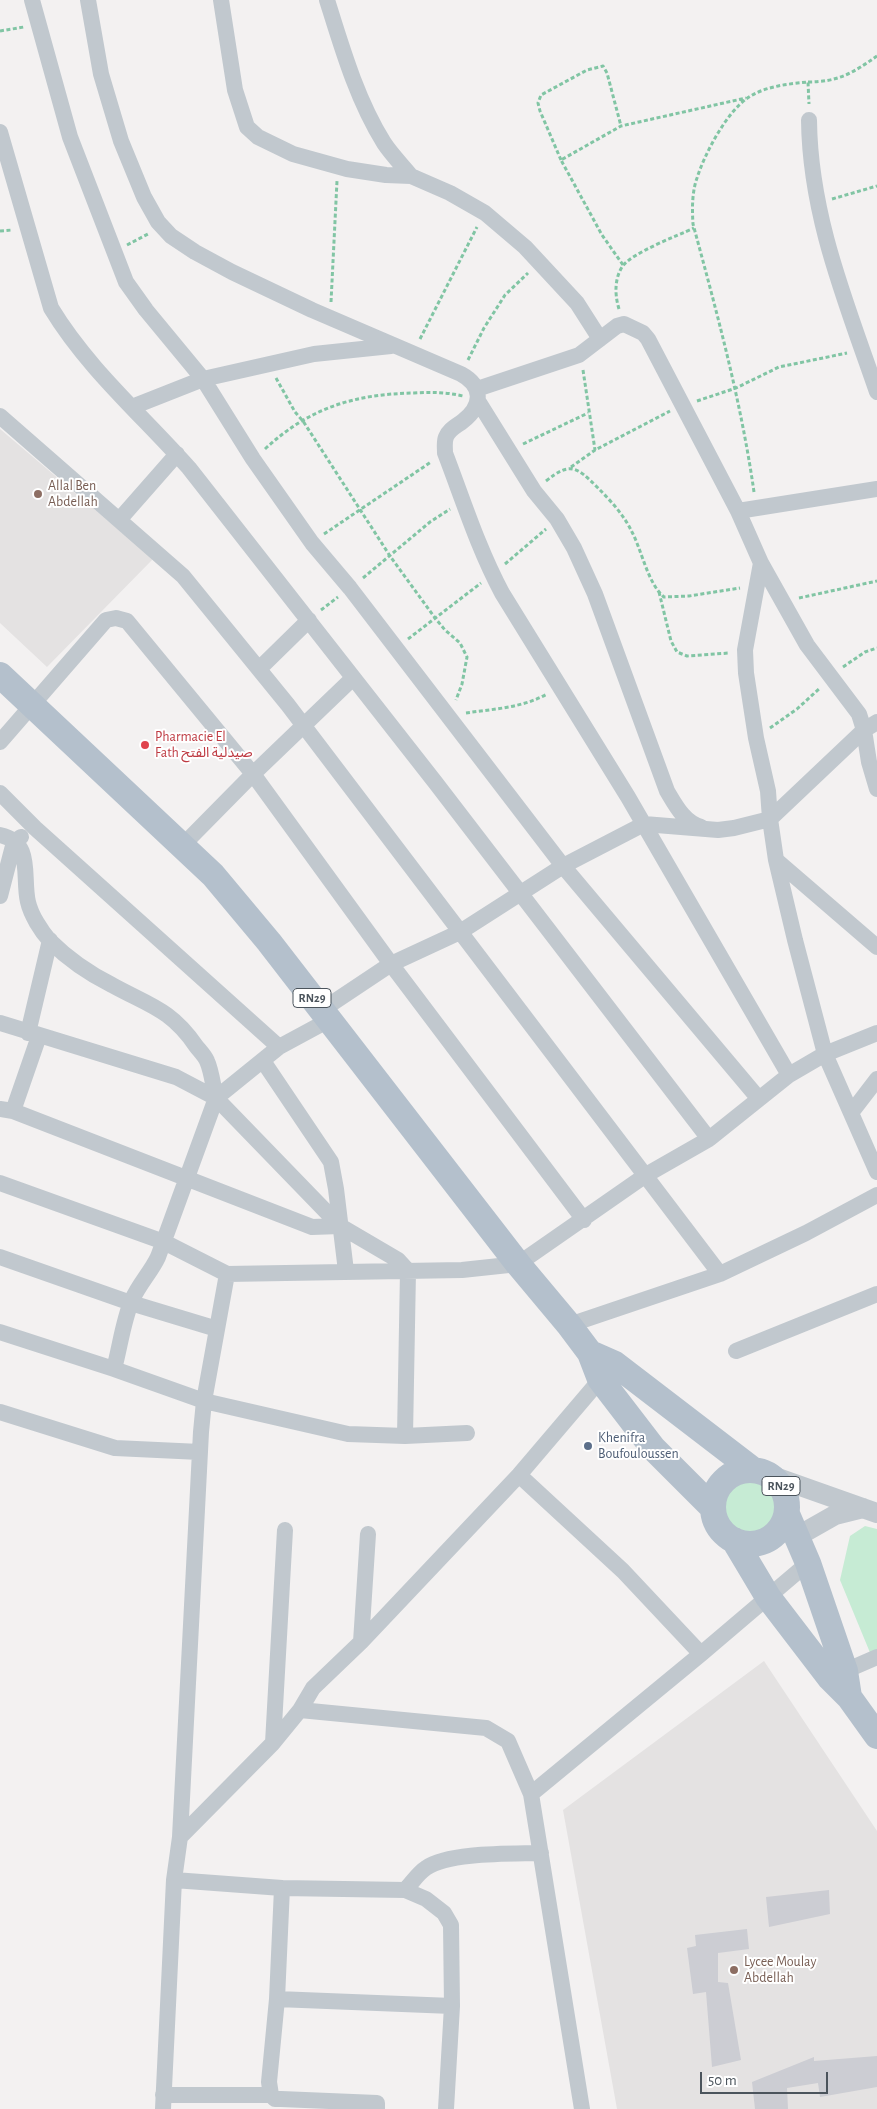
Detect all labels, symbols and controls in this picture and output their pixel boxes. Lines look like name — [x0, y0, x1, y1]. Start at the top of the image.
place label: Allal Ben Abdellah — [48, 478, 98, 511]
marker: Allal Ben Abdellah — [32, 488, 44, 500]
place label: Pharmacie El Fath صيدلية الفتح — [155, 729, 253, 762]
marker: Pharmacie El Fath صيدلية الفتح — [139, 739, 151, 751]
road number: RN29 — [293, 988, 331, 1008]
place label: Khenifra Boufouloussen — [598, 1430, 679, 1462]
marker: Khenifra Boufouloussen — [582, 1440, 594, 1452]
road number: RN29 — [762, 1476, 800, 1495]
place label: Lycee Moulay Abdellah — [744, 1954, 816, 1986]
marker: Lycee Moulay Abdellah — [728, 1964, 740, 1976]
scale bar — [702, 2062, 830, 2094]
text: 50 m — [708, 2073, 737, 2088]

